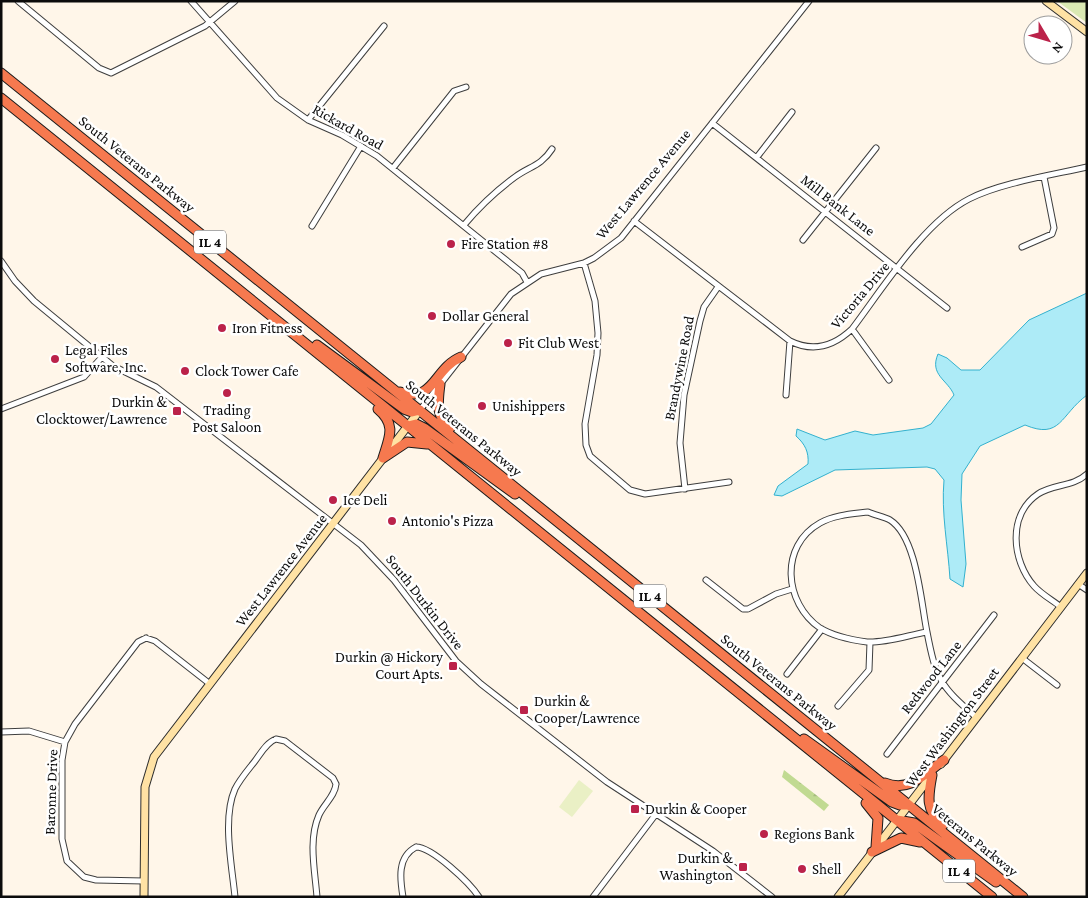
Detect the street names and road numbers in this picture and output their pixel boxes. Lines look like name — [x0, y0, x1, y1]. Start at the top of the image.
street label: Rickard Road — [310, 101, 386, 153]
street label: South Veterans Parkway — [75, 112, 198, 216]
street label: West Lawrence Avenue — [592, 126, 694, 242]
street label: Mill Bank Lane — [798, 171, 878, 239]
road number: IL 4 — [194, 230, 226, 253]
street label: Victoria Drive — [827, 258, 893, 332]
street label: Brandywine Road — [661, 314, 698, 422]
street label: South Veterans Parkway — [402, 376, 525, 480]
street label: West Lawrence Avenue — [232, 510, 330, 629]
street label: South Durkin Drive — [383, 551, 467, 653]
road number: IL 4 — [634, 584, 666, 608]
street label: South Veterans Parkway — [717, 630, 840, 734]
street label: Redwood Lane — [898, 637, 965, 717]
street label: West Washington Street — [902, 663, 1003, 790]
street label: Baronne Drive — [42, 748, 61, 835]
street label: Veterans Parkway — [928, 800, 1021, 880]
road number: IL 4 — [943, 859, 975, 882]

